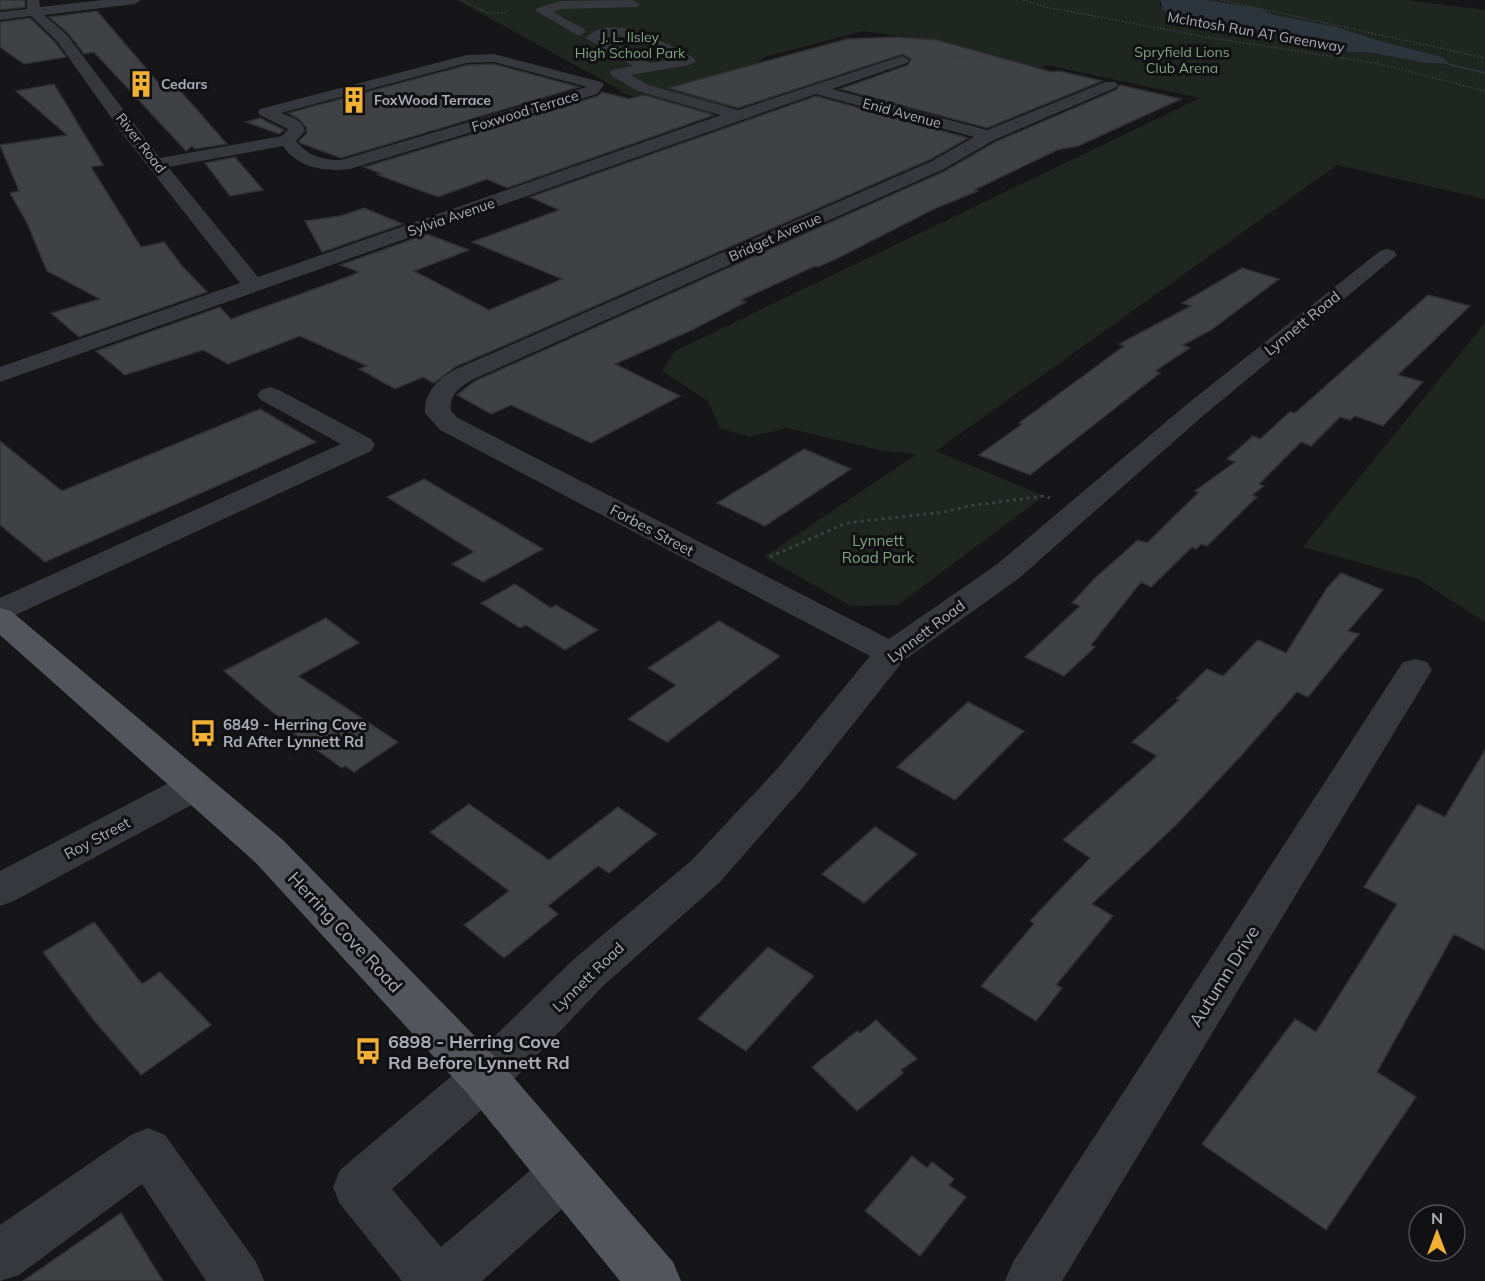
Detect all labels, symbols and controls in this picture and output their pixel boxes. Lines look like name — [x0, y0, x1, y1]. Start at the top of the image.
street label: McIntosh Run AT Greenway — [1166, 8, 1347, 57]
park label: J. L. Ilsley High School Park — [575, 28, 686, 62]
park label: Spryfield Lions Club Arena — [1134, 43, 1230, 77]
building icon: Cedars — [126, 69, 156, 99]
place label: Cedars — [161, 75, 208, 93]
building icon: FoxWood Terrace — [339, 85, 369, 115]
street label: Foxwood Terrace — [469, 86, 581, 136]
place label: FoxWood Terrace — [374, 91, 491, 109]
street label: Enid Avenue — [861, 94, 943, 132]
street label: River Road — [112, 109, 170, 177]
street label: Sylvia Avenue — [405, 194, 497, 240]
street label: Bridget Avenue — [726, 208, 824, 266]
street label: Lynnett Road — [1260, 287, 1344, 359]
street label: Forbes Street — [607, 500, 697, 560]
park label: Lynnett Road Park — [842, 531, 914, 567]
street label: Lynnett Road — [883, 596, 969, 666]
place label: 6849 - Herring Cove Rd After Lynnett Rd — [223, 715, 367, 751]
bus stop icon: 6849 - Herring Cove Rd After Lynnett Rd — [188, 718, 218, 748]
street label: Roy Street — [61, 813, 133, 863]
street label: Herring Cove Road — [283, 867, 407, 997]
street label: Autumn Drive — [1184, 921, 1264, 1031]
street label: Lynnett Road — [548, 938, 628, 1016]
place label: 6898 - Herring Cove Rd Before Lynnett Rd — [388, 1030, 570, 1074]
bus stop icon: 6898 - Herring Cove Rd Before Lynnett Rd — [353, 1036, 383, 1066]
north arrow — [1407, 1203, 1467, 1263]
text: N — [1431, 1208, 1443, 1228]

